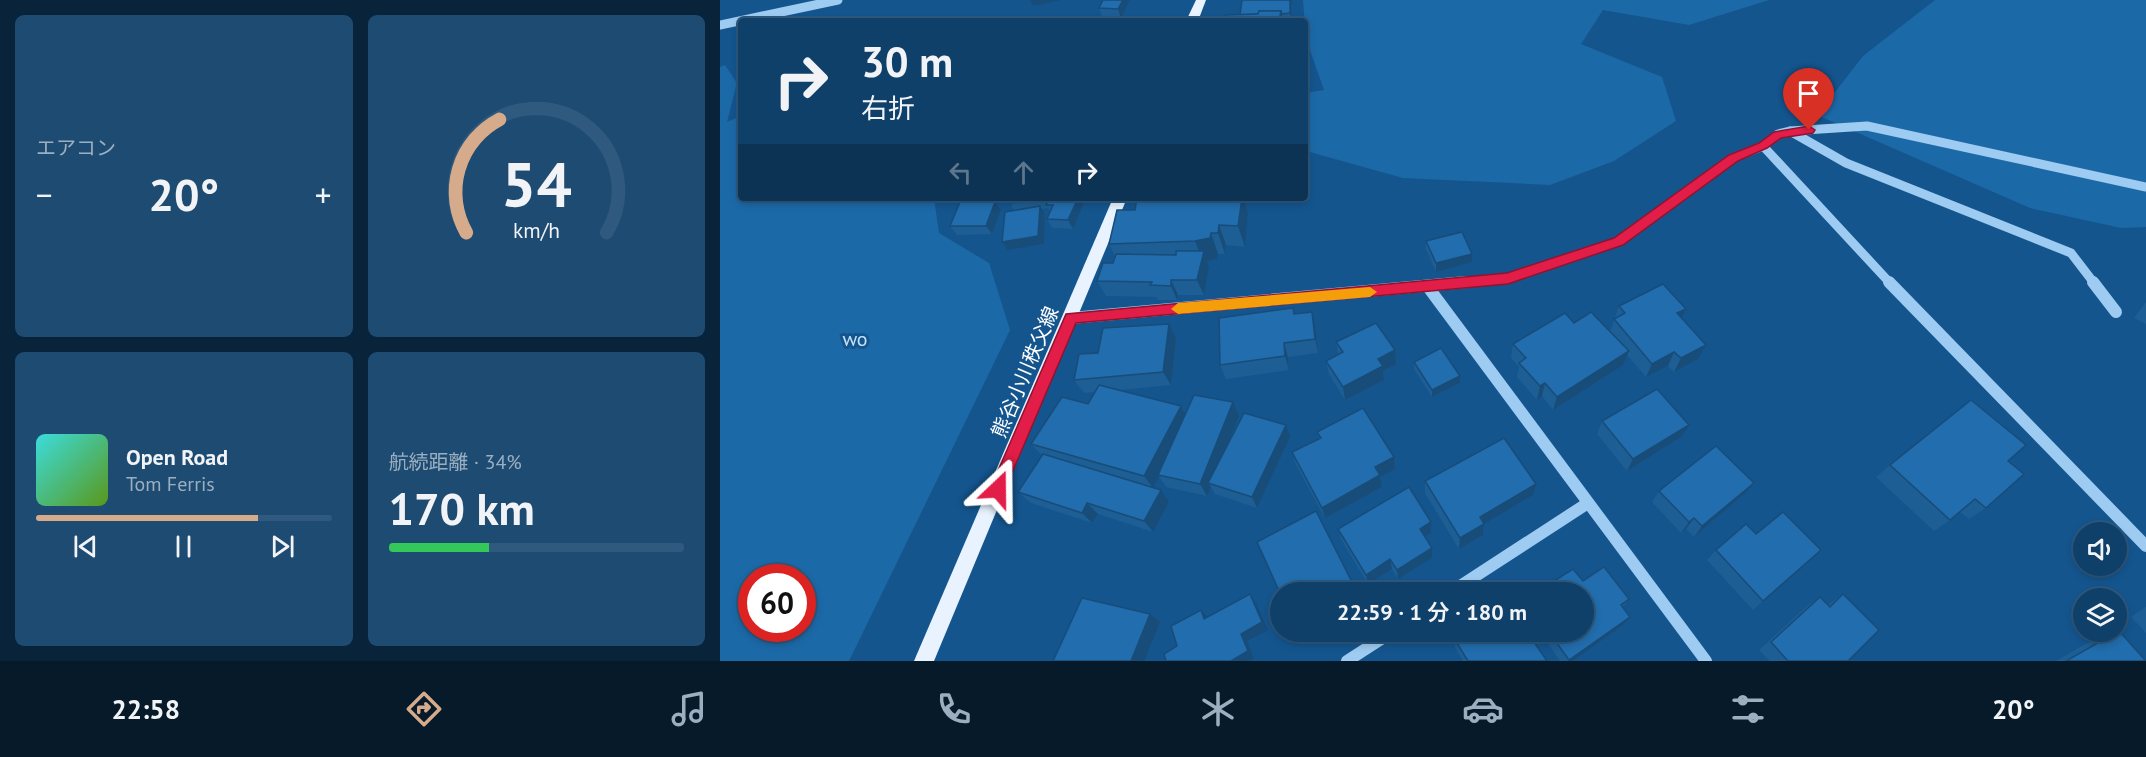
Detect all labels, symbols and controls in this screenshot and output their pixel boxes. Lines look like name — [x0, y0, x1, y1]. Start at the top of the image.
text: 30 m — [861, 34, 953, 89]
icon: right — [762, 42, 840, 120]
pin — [1783, 68, 1834, 130]
icon: arrive — [1792, 77, 1825, 110]
text: 右折 — [861, 91, 915, 125]
text: エアコン — [36, 135, 116, 161]
text: 54 — [501, 143, 572, 224]
icon: left — [944, 156, 977, 189]
icon: ahead — [1007, 156, 1040, 189]
icon: right — [1070, 156, 1103, 189]
text: 20° — [148, 165, 219, 223]
text: − — [36, 173, 53, 216]
text: + — [315, 173, 331, 216]
text: km/h — [513, 216, 560, 244]
street label: 熊谷小川秩父線 — [986, 302, 1064, 442]
park label: wo — [842, 326, 868, 352]
text: Open Road — [126, 443, 228, 471]
text: 航続距離 · 34% — [389, 449, 522, 475]
position arrow — [966, 457, 1030, 521]
text: Tom Ferris — [126, 471, 215, 497]
text: 170 km — [389, 479, 535, 537]
map controls — [2073, 522, 2127, 642]
button: sound — [2073, 522, 2127, 576]
icon: previous — [69, 530, 102, 563]
icon: pause — [167, 530, 200, 563]
icon: next — [266, 530, 299, 563]
speed limit sign: 60 — [738, 564, 816, 642]
button: layers — [2073, 588, 2127, 642]
text: 22:59 · 1 分 · 180 m — [1337, 598, 1527, 626]
icon: directions — [403, 688, 445, 730]
icon: music — [668, 688, 710, 730]
icon: phone — [933, 688, 975, 730]
icon: climate — [1197, 688, 1239, 730]
icon: car — [1462, 688, 1504, 730]
icon: filters — [1727, 688, 1769, 730]
text: 22:58 — [111, 692, 180, 726]
text: 20° — [1992, 692, 2034, 726]

